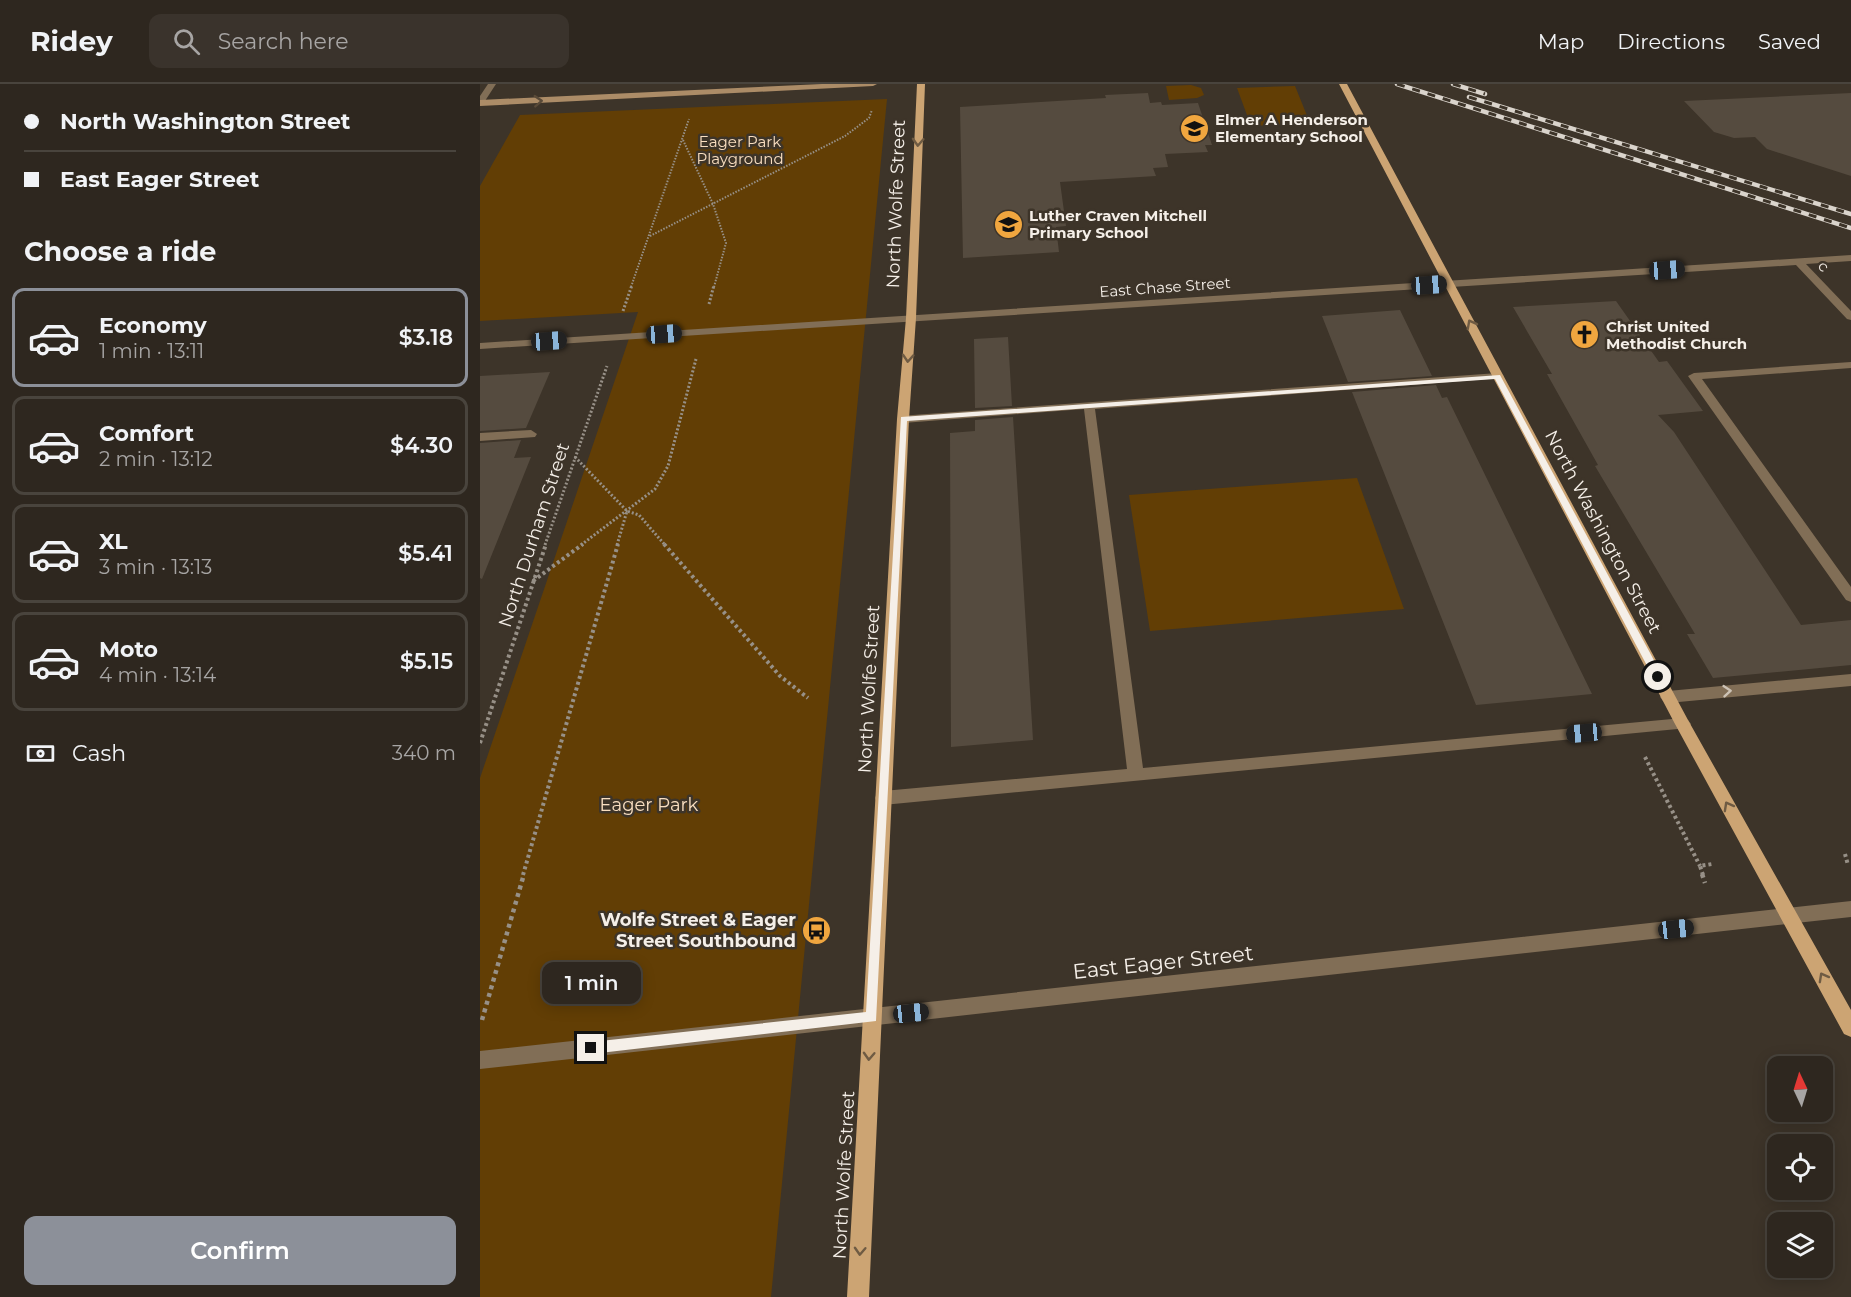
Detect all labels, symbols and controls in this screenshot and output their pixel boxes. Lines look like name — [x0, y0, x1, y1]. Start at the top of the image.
search box — [149, 14, 569, 68]
text: Ridey — [30, 24, 113, 58]
icon: search — [170, 25, 203, 58]
text: Search here — [218, 28, 349, 55]
text: Map — [1538, 29, 1584, 54]
text: Directions — [1617, 29, 1725, 54]
text: Saved — [1758, 29, 1821, 54]
one-way arrow — [534, 94, 543, 107]
text: North Washington Street — [60, 108, 350, 135]
place label: Elmer A Henderson Elementary School — [1215, 110, 1368, 146]
school or university icon: Elmer A Henderson Elementary School — [1178, 112, 1210, 144]
street label: North Wolfe Street — [882, 119, 910, 289]
park label: Eager Park Playground — [696, 132, 784, 168]
one-way arrow — [912, 138, 925, 147]
text: East Eager Street — [60, 166, 259, 193]
place label: Luther Craven Mitchell Primary School — [1029, 206, 1207, 242]
school or university icon: Luther Craven Mitchell Primary School — [992, 208, 1024, 240]
text: Choose a ride — [24, 235, 216, 268]
street label: c — [1814, 256, 1834, 276]
car — [1648, 260, 1686, 280]
street label: East Chase Street — [1099, 273, 1231, 301]
car — [1410, 275, 1448, 295]
icon: car — [27, 311, 81, 365]
text: Economy — [99, 312, 207, 339]
place label: Christ United Methodist Church — [1606, 317, 1747, 353]
church icon: Christ United Methodist Church — [1569, 319, 1601, 351]
one-way arrow — [1466, 320, 1478, 331]
text: $3.18 — [399, 324, 453, 351]
car — [645, 324, 683, 344]
car — [530, 331, 568, 351]
text: 1 min · 13:11 — [99, 339, 204, 363]
one-way arrow — [902, 354, 915, 363]
icon: car — [27, 419, 81, 473]
text: Comfort — [99, 420, 194, 447]
street label: North Washington Street — [1540, 427, 1666, 637]
text: $4.30 — [390, 432, 453, 459]
street label: North Durham Street — [494, 440, 574, 630]
text: 2 min · 13:12 — [99, 447, 213, 471]
icon: car — [27, 527, 81, 581]
text: XL — [99, 528, 128, 555]
text: $5.41 — [398, 540, 453, 567]
text: 3 min · 13:13 — [99, 555, 212, 579]
street label: North Wolfe Street — [854, 604, 884, 774]
icon: car — [27, 635, 81, 689]
text: Moto — [99, 636, 158, 663]
text: $5.15 — [400, 648, 453, 675]
text: 4 min · 13:14 — [99, 663, 216, 687]
route start — [1644, 663, 1671, 690]
one-way arrow — [1722, 685, 1731, 698]
car — [1565, 722, 1603, 744]
icon: cash — [24, 737, 57, 770]
text: Cash — [72, 740, 126, 767]
text: 340 m — [392, 741, 456, 765]
park label: Eager Park — [600, 794, 699, 816]
one-way arrow — [1724, 802, 1735, 812]
place label: Wolfe Street & Eager Street Southbound — [600, 909, 796, 952]
bus stop icon: Wolfe Street & Eager Street Southbound — [801, 914, 833, 946]
car — [1657, 918, 1695, 940]
street label: East Eager Street — [1072, 940, 1254, 984]
callout: 1 min — [542, 961, 640, 1003]
text: 1 min — [565, 971, 618, 995]
one-way arrow — [1819, 972, 1830, 983]
car — [892, 1002, 930, 1024]
route end — [577, 1034, 604, 1061]
one-way arrow — [863, 1052, 876, 1061]
north arrow — [1767, 1056, 1833, 1122]
map controls — [1767, 1056, 1833, 1278]
street label: North Wolfe Street — [829, 1090, 859, 1260]
button: locate — [1767, 1134, 1833, 1200]
button: layers — [1767, 1212, 1833, 1278]
button: Confirm — [24, 1216, 456, 1285]
one-way arrow — [854, 1246, 867, 1255]

